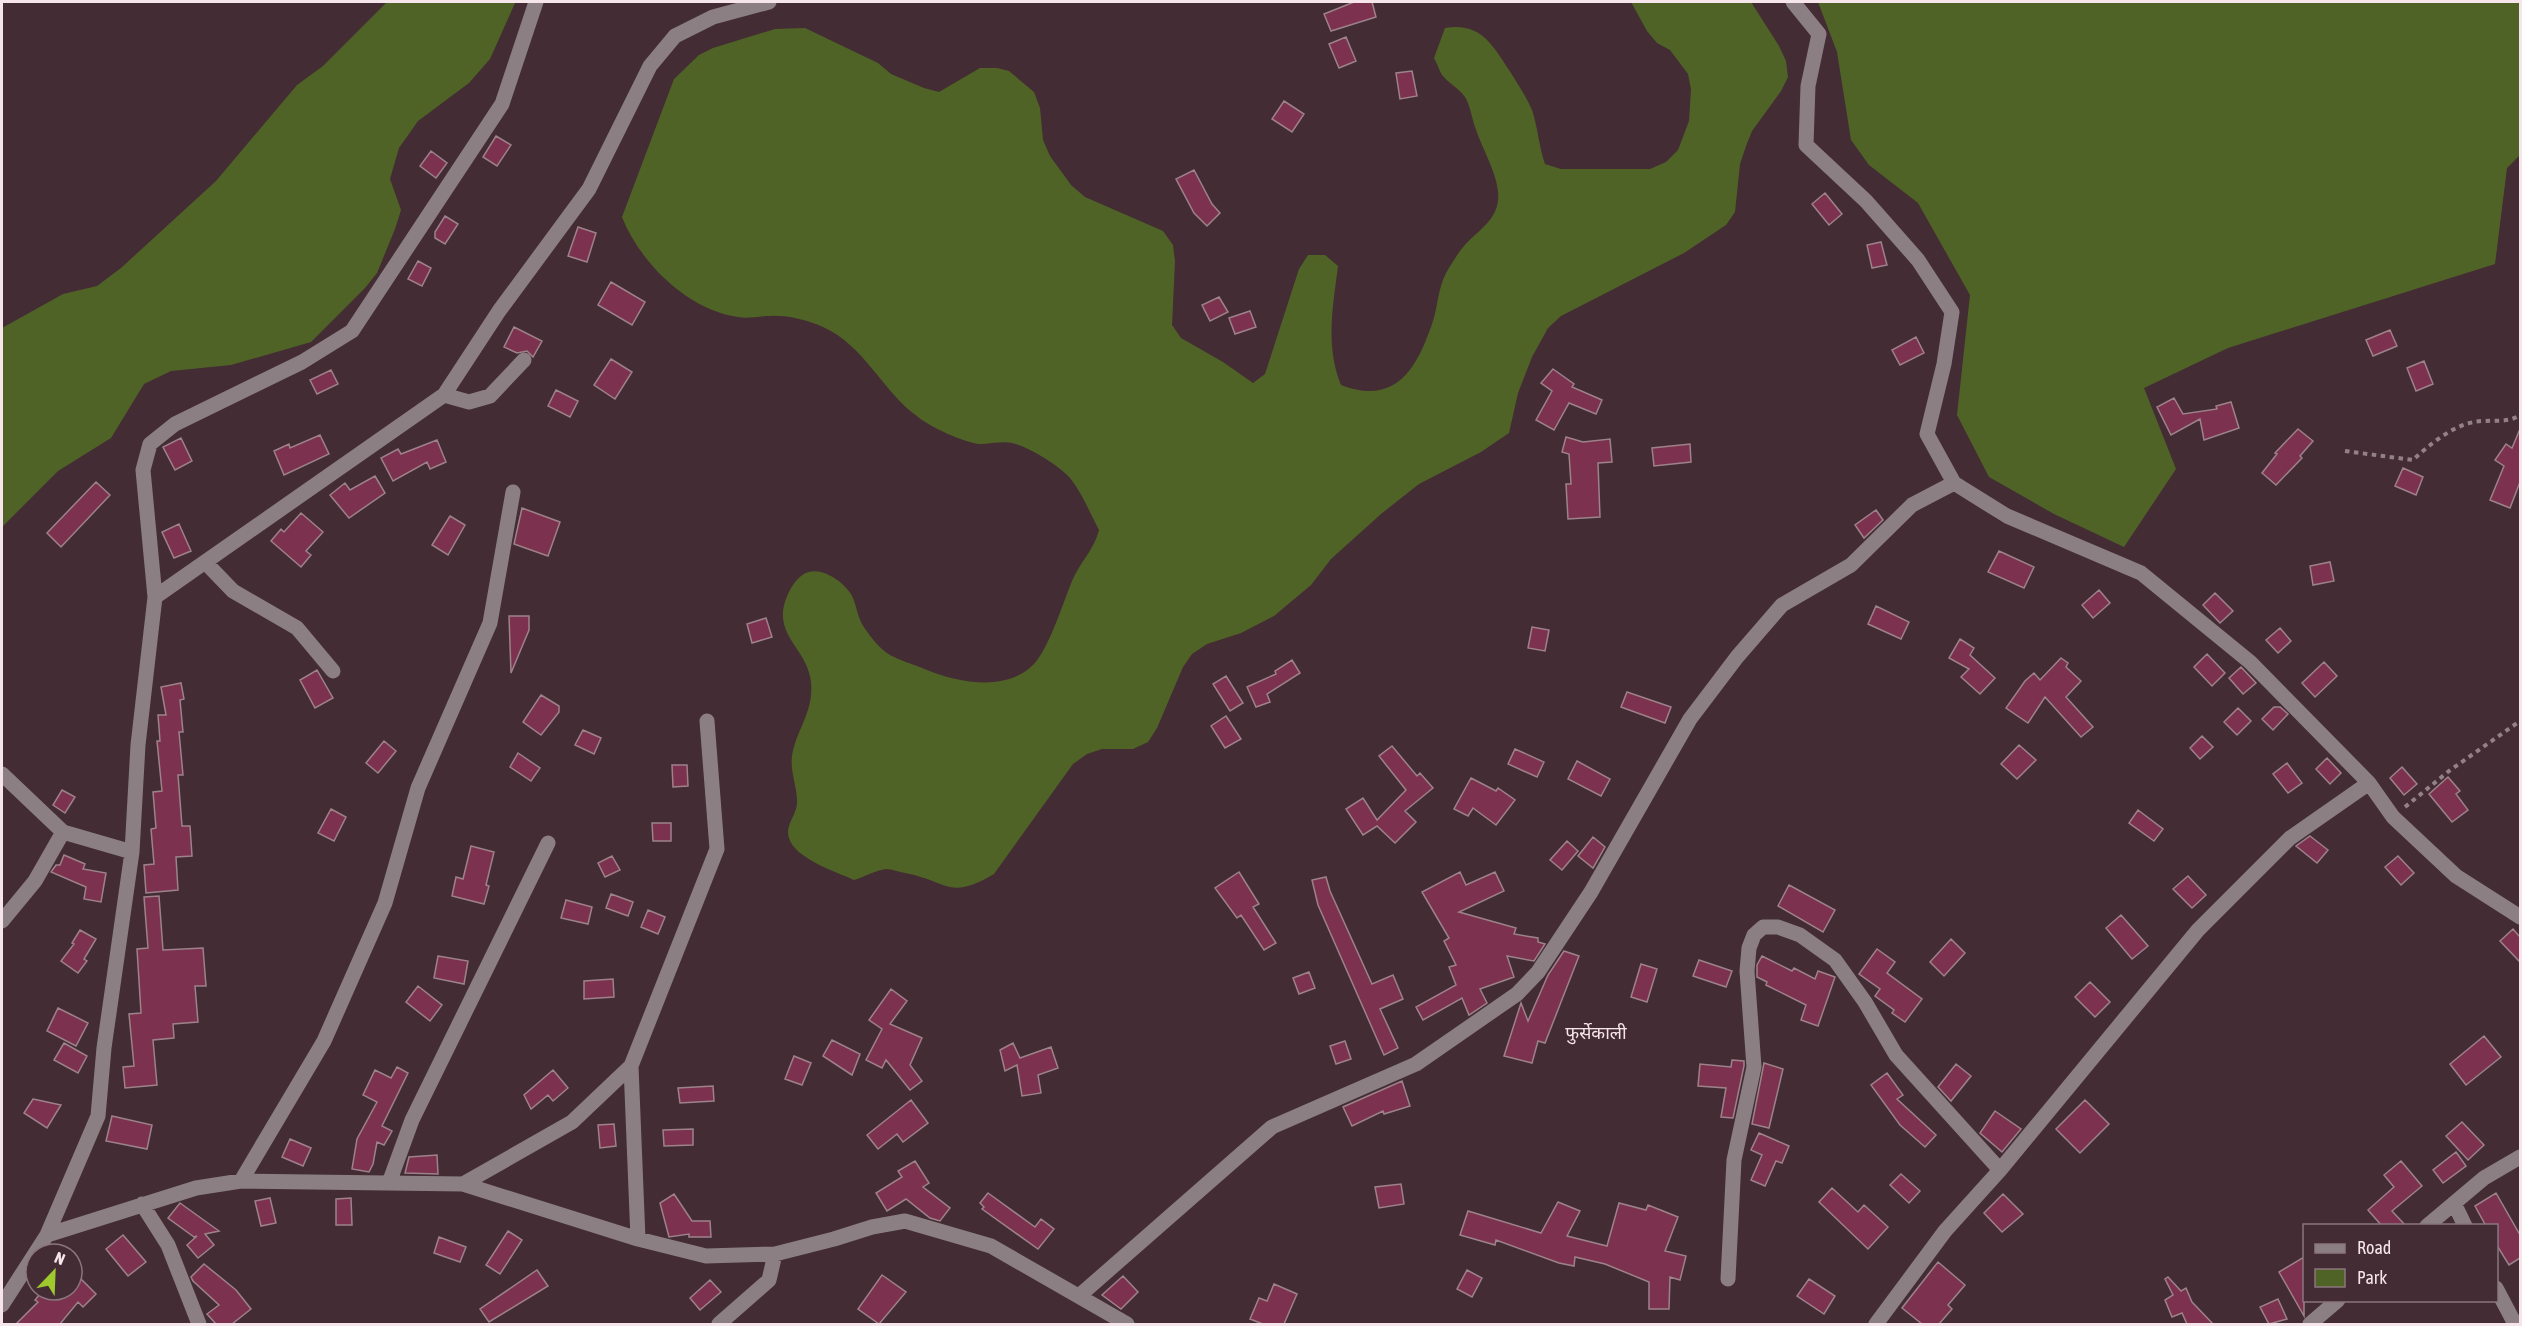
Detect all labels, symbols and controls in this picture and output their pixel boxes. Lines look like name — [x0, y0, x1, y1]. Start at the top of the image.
district label: फुर्सेकाली — [1565, 1022, 1627, 1045]
legend — [2303, 1224, 2498, 1302]
text: Road — [2357, 1237, 2391, 1258]
north arrow — [24, 1242, 84, 1302]
text: N — [52, 1248, 68, 1268]
text: Park — [2357, 1267, 2387, 1288]

